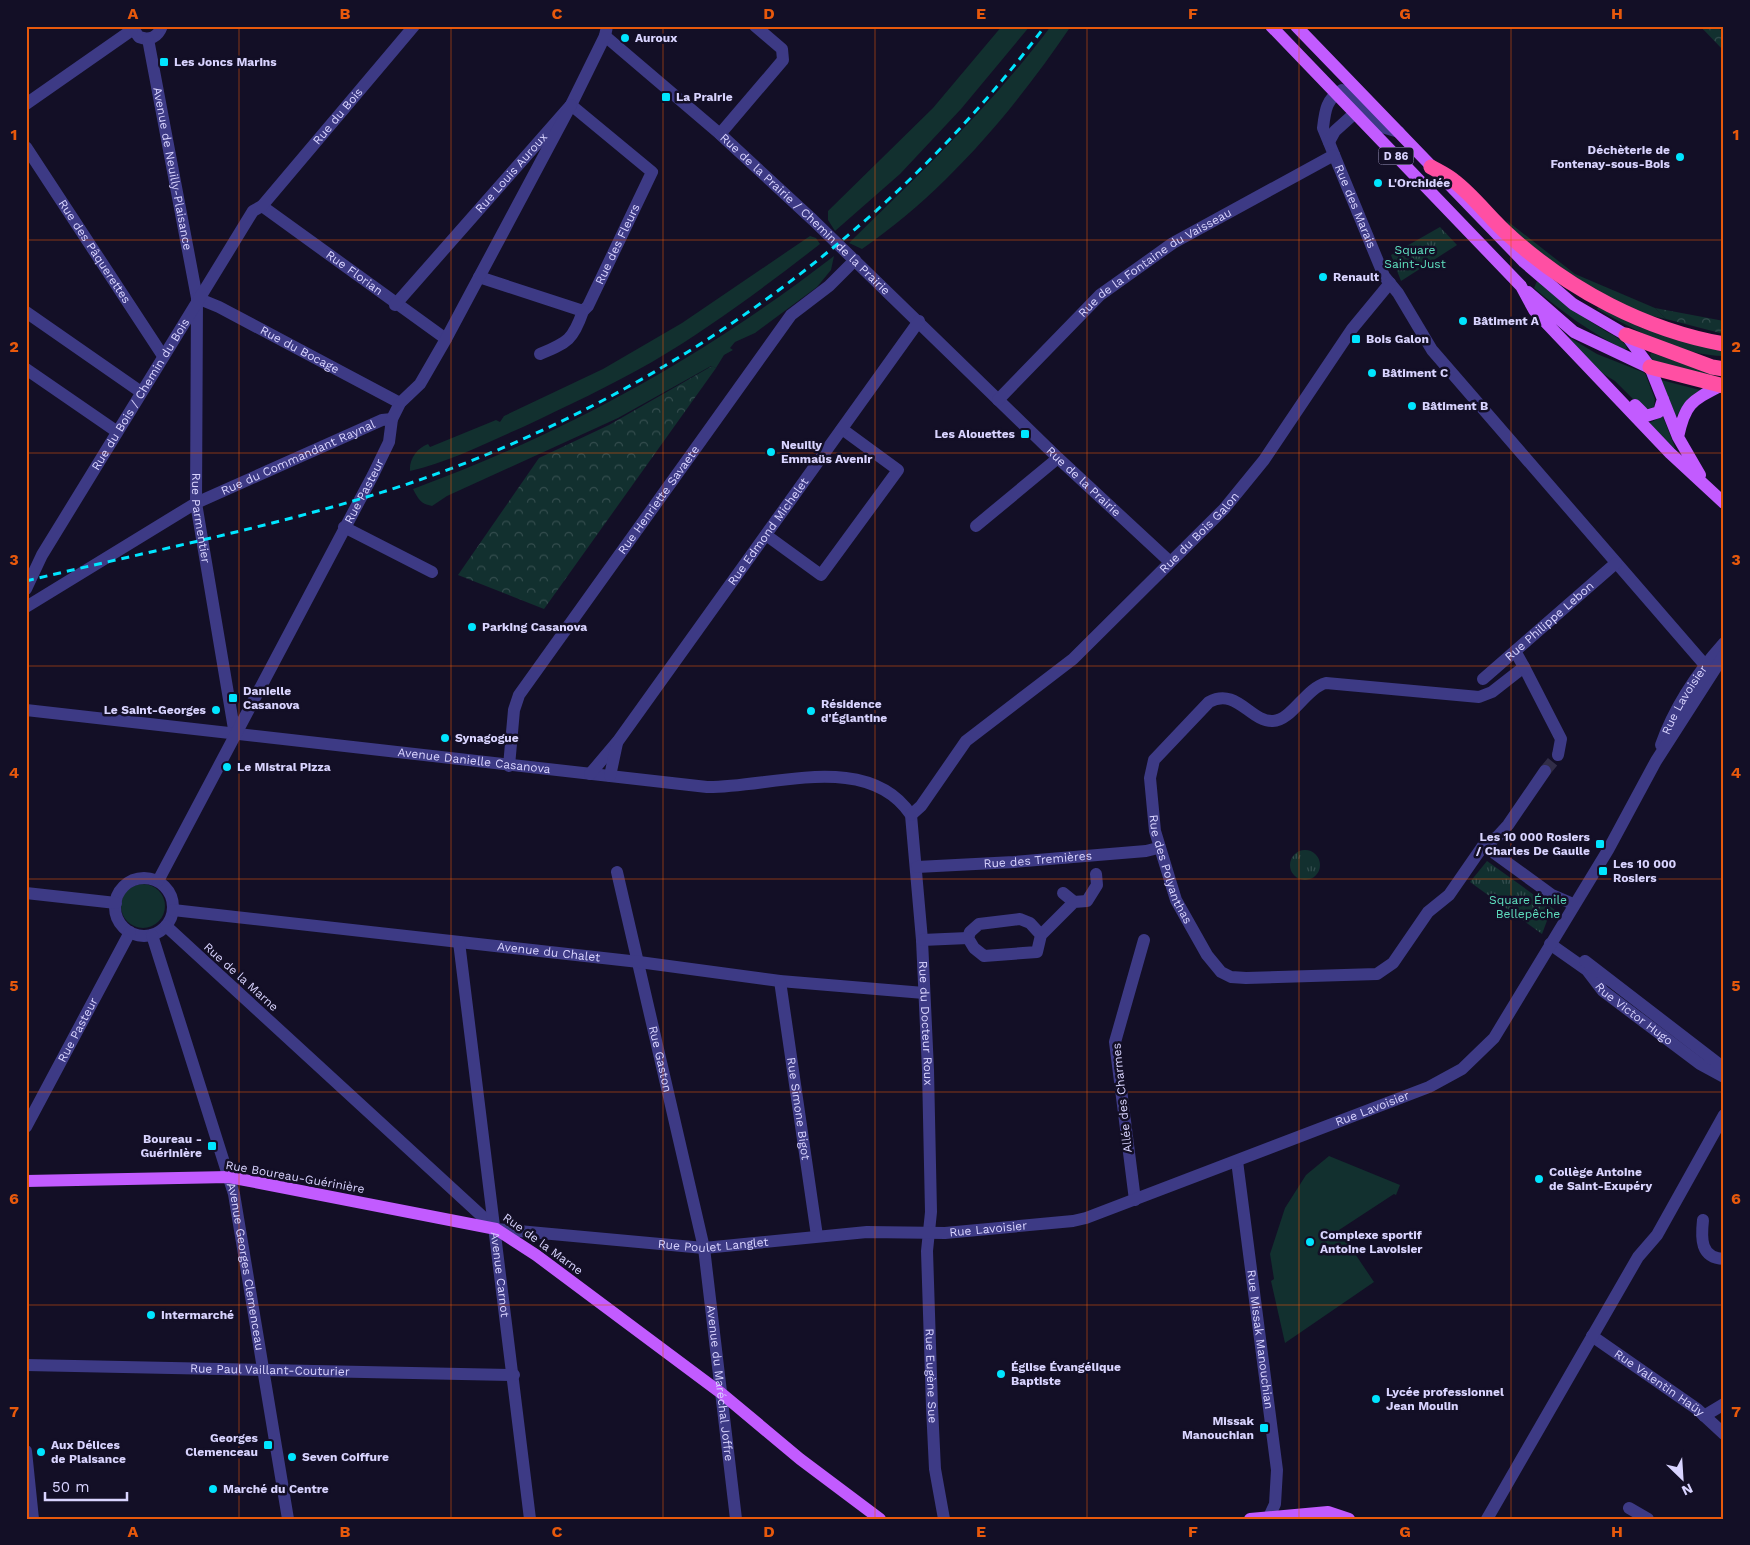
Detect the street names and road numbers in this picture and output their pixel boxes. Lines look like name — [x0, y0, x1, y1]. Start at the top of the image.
street label: Rue du Bois — [310, 85, 366, 147]
street label: Avenue de Neuilly-Plaisance — [150, 86, 195, 252]
street label: Rue Louis Auroux — [472, 130, 550, 216]
street label: Rue de la Prairie / Chemin de la Prairie — [717, 131, 893, 298]
road number: D 86 — [1378, 148, 1414, 164]
street label: Rue des Marais — [1332, 162, 1379, 250]
street label: Rue des Pâquerettes — [55, 197, 134, 306]
street label: Rue des Fleurs — [592, 202, 643, 287]
street label: Rue de la Fontaine du Vaisseau — [1075, 205, 1234, 320]
street label: Rue Florian — [323, 248, 386, 298]
street label: Rue du Bois / Chemin du Bois — [89, 316, 192, 473]
street label: Rue du Bocage — [258, 323, 341, 376]
street label: Rue du Commandant Raynal — [219, 417, 378, 498]
street label: Rue Henriette Savaete — [615, 443, 702, 557]
street label: Rue de la Prairie — [1043, 444, 1124, 520]
street label: Rue Pasteur — [342, 456, 387, 526]
street label: Rue Parmentier — [189, 473, 213, 564]
street label: Rue Edmond Michelet — [725, 475, 811, 588]
street label: Rue du Bois Galon — [1157, 489, 1242, 576]
street label: Rue Philippe Lebon — [1502, 579, 1597, 664]
street label: Rue Lavoisier — [1659, 662, 1710, 737]
street label: Avenue Danielle Casanova — [397, 745, 552, 776]
street label: Rue des Polyanthas — [1146, 814, 1195, 926]
street label: Rue des Tremières — [983, 849, 1092, 871]
street label: Avenue du Chalet — [496, 939, 601, 965]
street label: Rue de la Marne — [201, 940, 281, 1014]
street label: Rue du Docteur Roux — [916, 961, 935, 1086]
street label: Rue Victor Hugo — [1592, 980, 1676, 1048]
street label: Rue Pasteur — [55, 995, 101, 1065]
street label: Rue Gaston — [646, 1024, 675, 1094]
street label: Allée des Charmes — [1109, 1043, 1135, 1153]
street label: Rue Simone Bigot — [784, 1056, 813, 1161]
street label: Rue Lavoisier — [1333, 1088, 1411, 1129]
street label: Rue Boureau-Guérinière — [224, 1158, 366, 1196]
street label: Avenue Georges Clemenceau — [224, 1181, 267, 1352]
street label: Rue de la Marne — [500, 1210, 586, 1278]
street label: Rue Lavoisier — [949, 1218, 1028, 1240]
street label: Avenue Carnot — [488, 1231, 512, 1318]
street label: Rue Poulet Langlet — [657, 1235, 769, 1255]
street label: Rue Missak Manouchian — [1244, 1269, 1276, 1410]
street label: Avenue du Maréchal Joffre — [704, 1304, 736, 1462]
street label: Rue Eugène Sue — [922, 1328, 940, 1424]
street label: Rue Valentin Haüy — [1612, 1347, 1708, 1420]
street label: Rue Paul Vaillant-Couturier — [190, 1361, 350, 1379]

